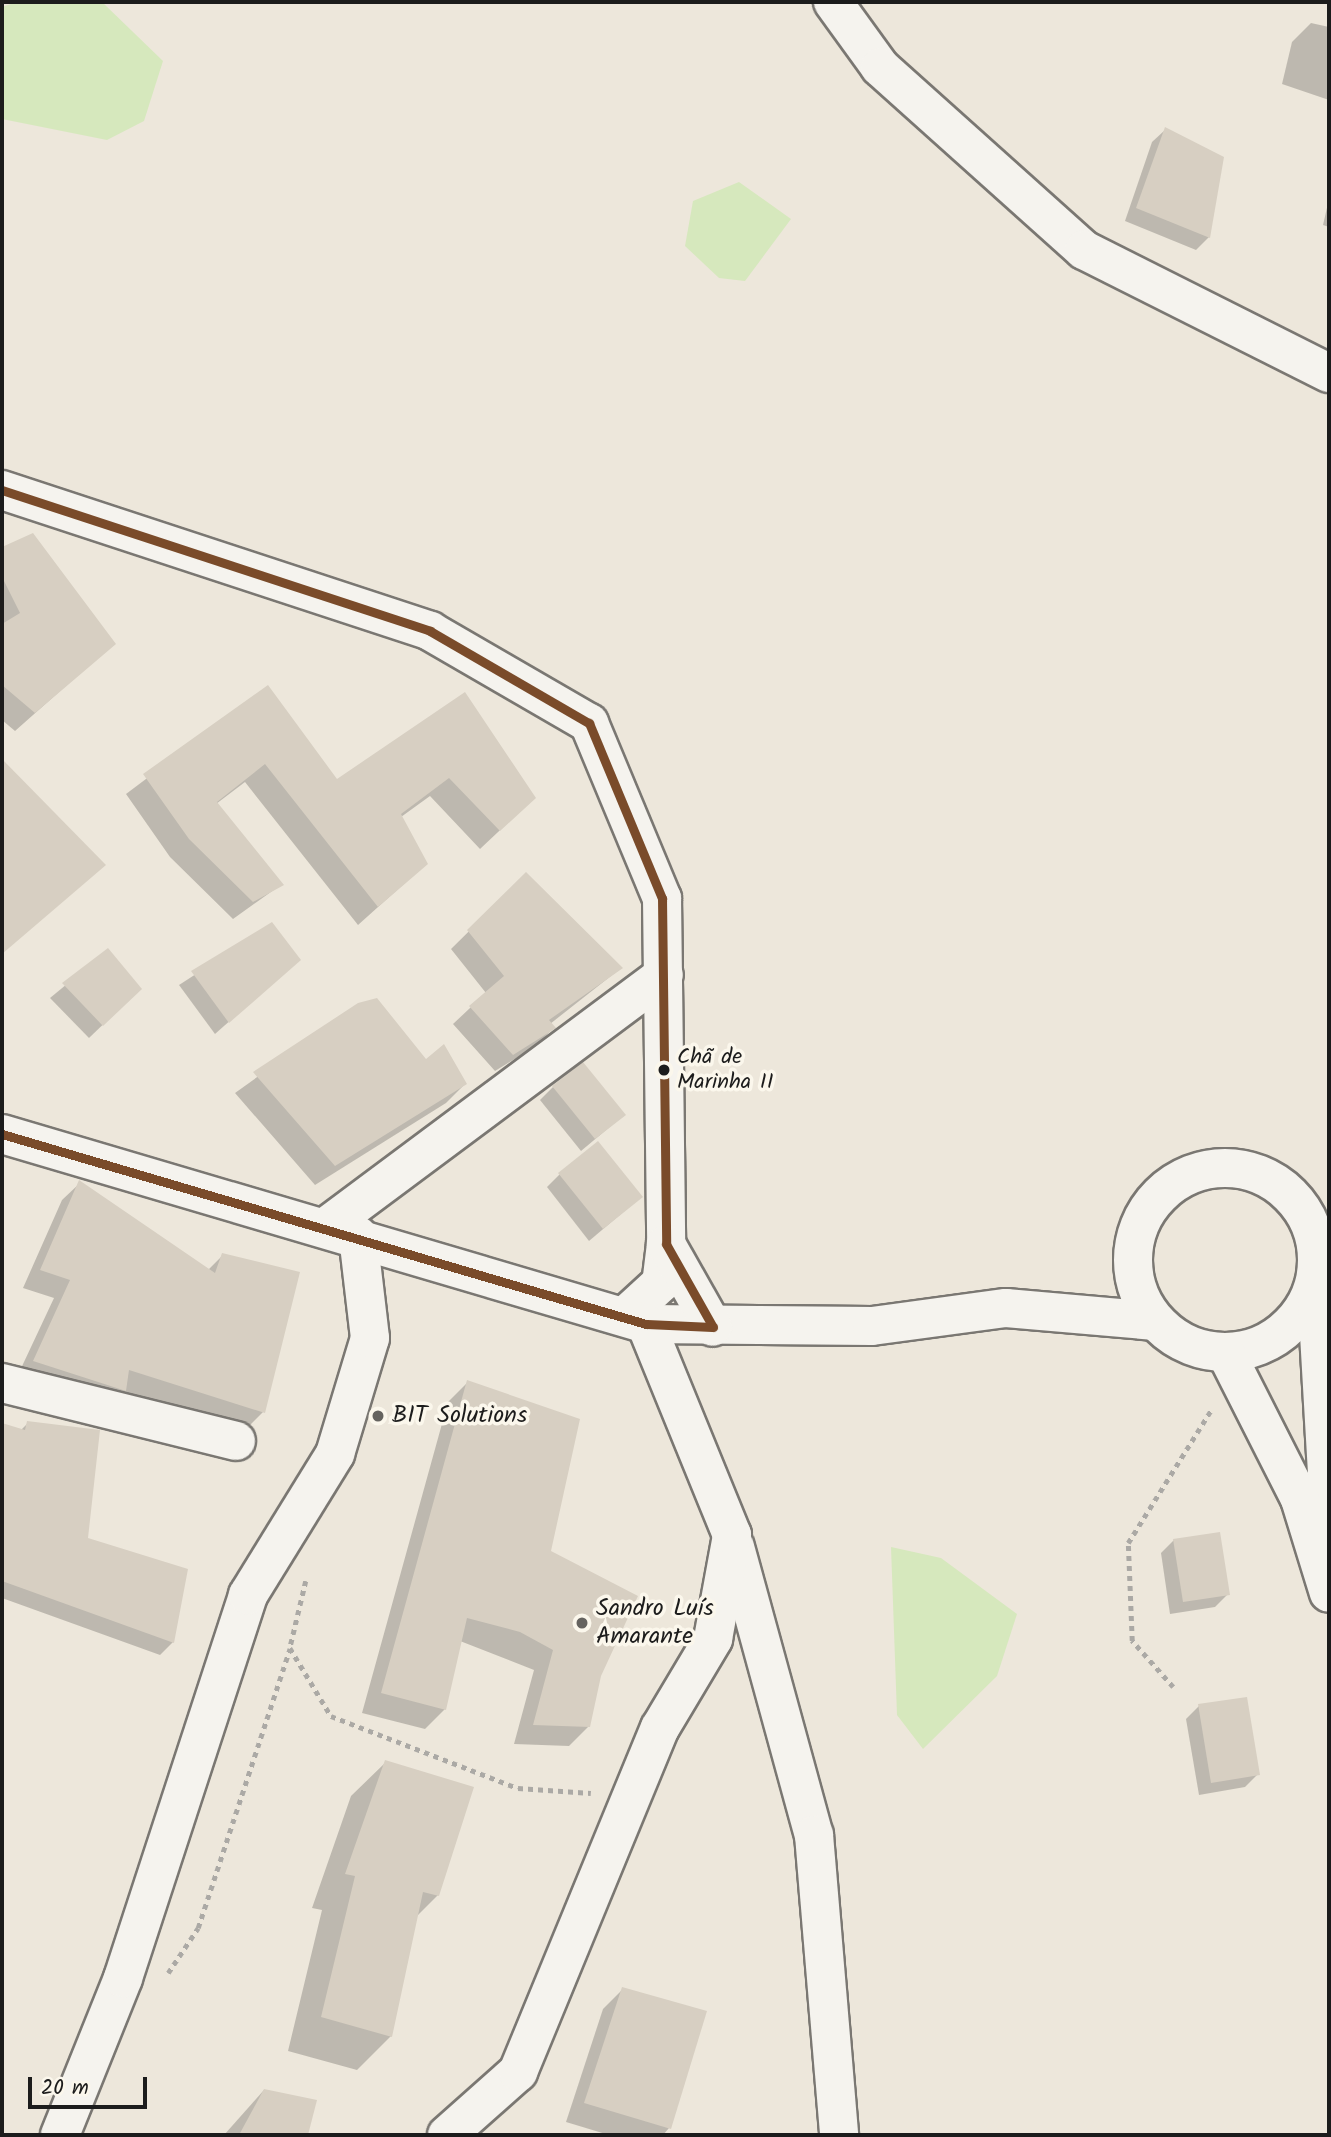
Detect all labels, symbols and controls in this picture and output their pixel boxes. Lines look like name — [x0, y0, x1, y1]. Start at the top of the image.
place label: Chã de Marinha II — [677, 1044, 773, 1096]
marker: Chã de Marinha II — [657, 1063, 671, 1077]
place label: BIT Solutions — [392, 1402, 527, 1430]
marker: BIT Solutions — [370, 1408, 386, 1424]
place label: Sandro Luís Amarante — [596, 1595, 714, 1651]
marker: Sandro Luís Amarante — [574, 1615, 590, 1631]
scale bar — [32, 2064, 150, 2108]
text: 20 m — [41, 2072, 89, 2105]

